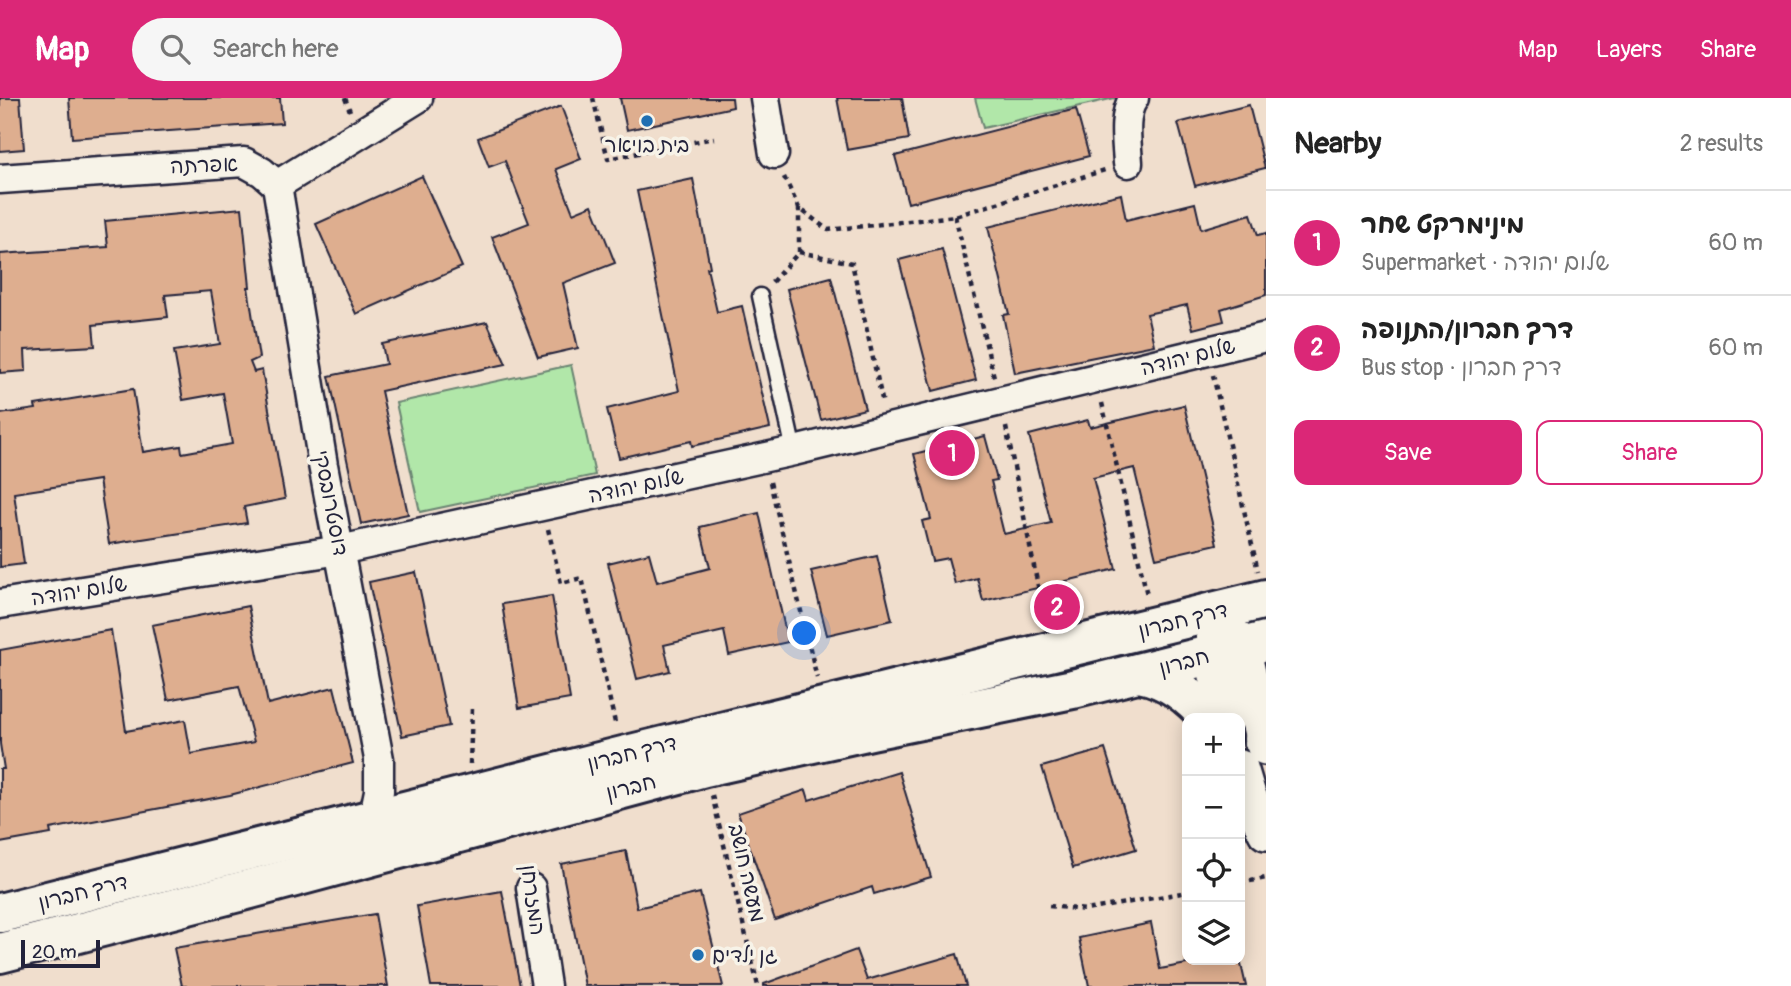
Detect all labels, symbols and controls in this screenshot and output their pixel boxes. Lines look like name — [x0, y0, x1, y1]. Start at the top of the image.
search box — [132, 18, 622, 81]
text: Map — [35, 29, 90, 70]
icon: search — [156, 30, 194, 68]
text: Search here — [212, 33, 339, 65]
text: Map — [1518, 35, 1558, 64]
text: Layers — [1596, 35, 1662, 64]
text: Share — [1700, 35, 1756, 64]
marker: בית בויאר — [639, 113, 655, 129]
text: Nearby — [1294, 125, 1381, 162]
text: 2 results — [1680, 129, 1763, 158]
place label: בית בויאר — [605, 132, 689, 159]
street label: אפרתה — [170, 151, 238, 180]
text: מינימרקט שחר — [1361, 209, 1525, 241]
text: 1 — [1313, 228, 1322, 257]
text: 60 m — [1708, 228, 1763, 257]
text: Supermarket · שלום יהודה — [1361, 248, 1609, 277]
text: דרך חברון/התנופה — [1361, 314, 1574, 346]
street label: שלום יהודה — [1138, 333, 1238, 382]
text: 2 — [1311, 333, 1323, 362]
text: 60 m — [1708, 333, 1763, 362]
text: Bus stop · דרך חברון — [1361, 353, 1562, 382]
button: Save — [1294, 420, 1522, 485]
button: Share — [1536, 420, 1763, 485]
pin: 1 — [929, 427, 975, 479]
street label: דוסטרובסקי — [307, 448, 354, 558]
street label: שלום יהודה — [586, 463, 686, 510]
street label: שלום יהודה — [29, 571, 129, 612]
pin: 2 — [1034, 581, 1080, 633]
street label: דרך חברון — [1135, 596, 1231, 645]
your location — [787, 616, 821, 650]
street label: חברון — [1156, 643, 1212, 682]
map controls — [1182, 713, 1245, 965]
button: + — [1182, 713, 1245, 776]
street label: דרך חברון — [584, 729, 680, 778]
street label: חברון — [603, 768, 659, 807]
button: − — [1182, 776, 1245, 839]
street label: מעשה חושב — [722, 821, 771, 925]
button: locate — [1182, 839, 1245, 902]
street label: המזרחן — [514, 863, 551, 937]
street label: דרך חברון — [35, 868, 131, 917]
button: layers — [1182, 902, 1245, 965]
scale bar — [21, 937, 100, 969]
text: 20 m — [32, 940, 77, 964]
place label: גן ילדים — [712, 942, 778, 969]
marker: גן ילדים — [690, 947, 706, 963]

